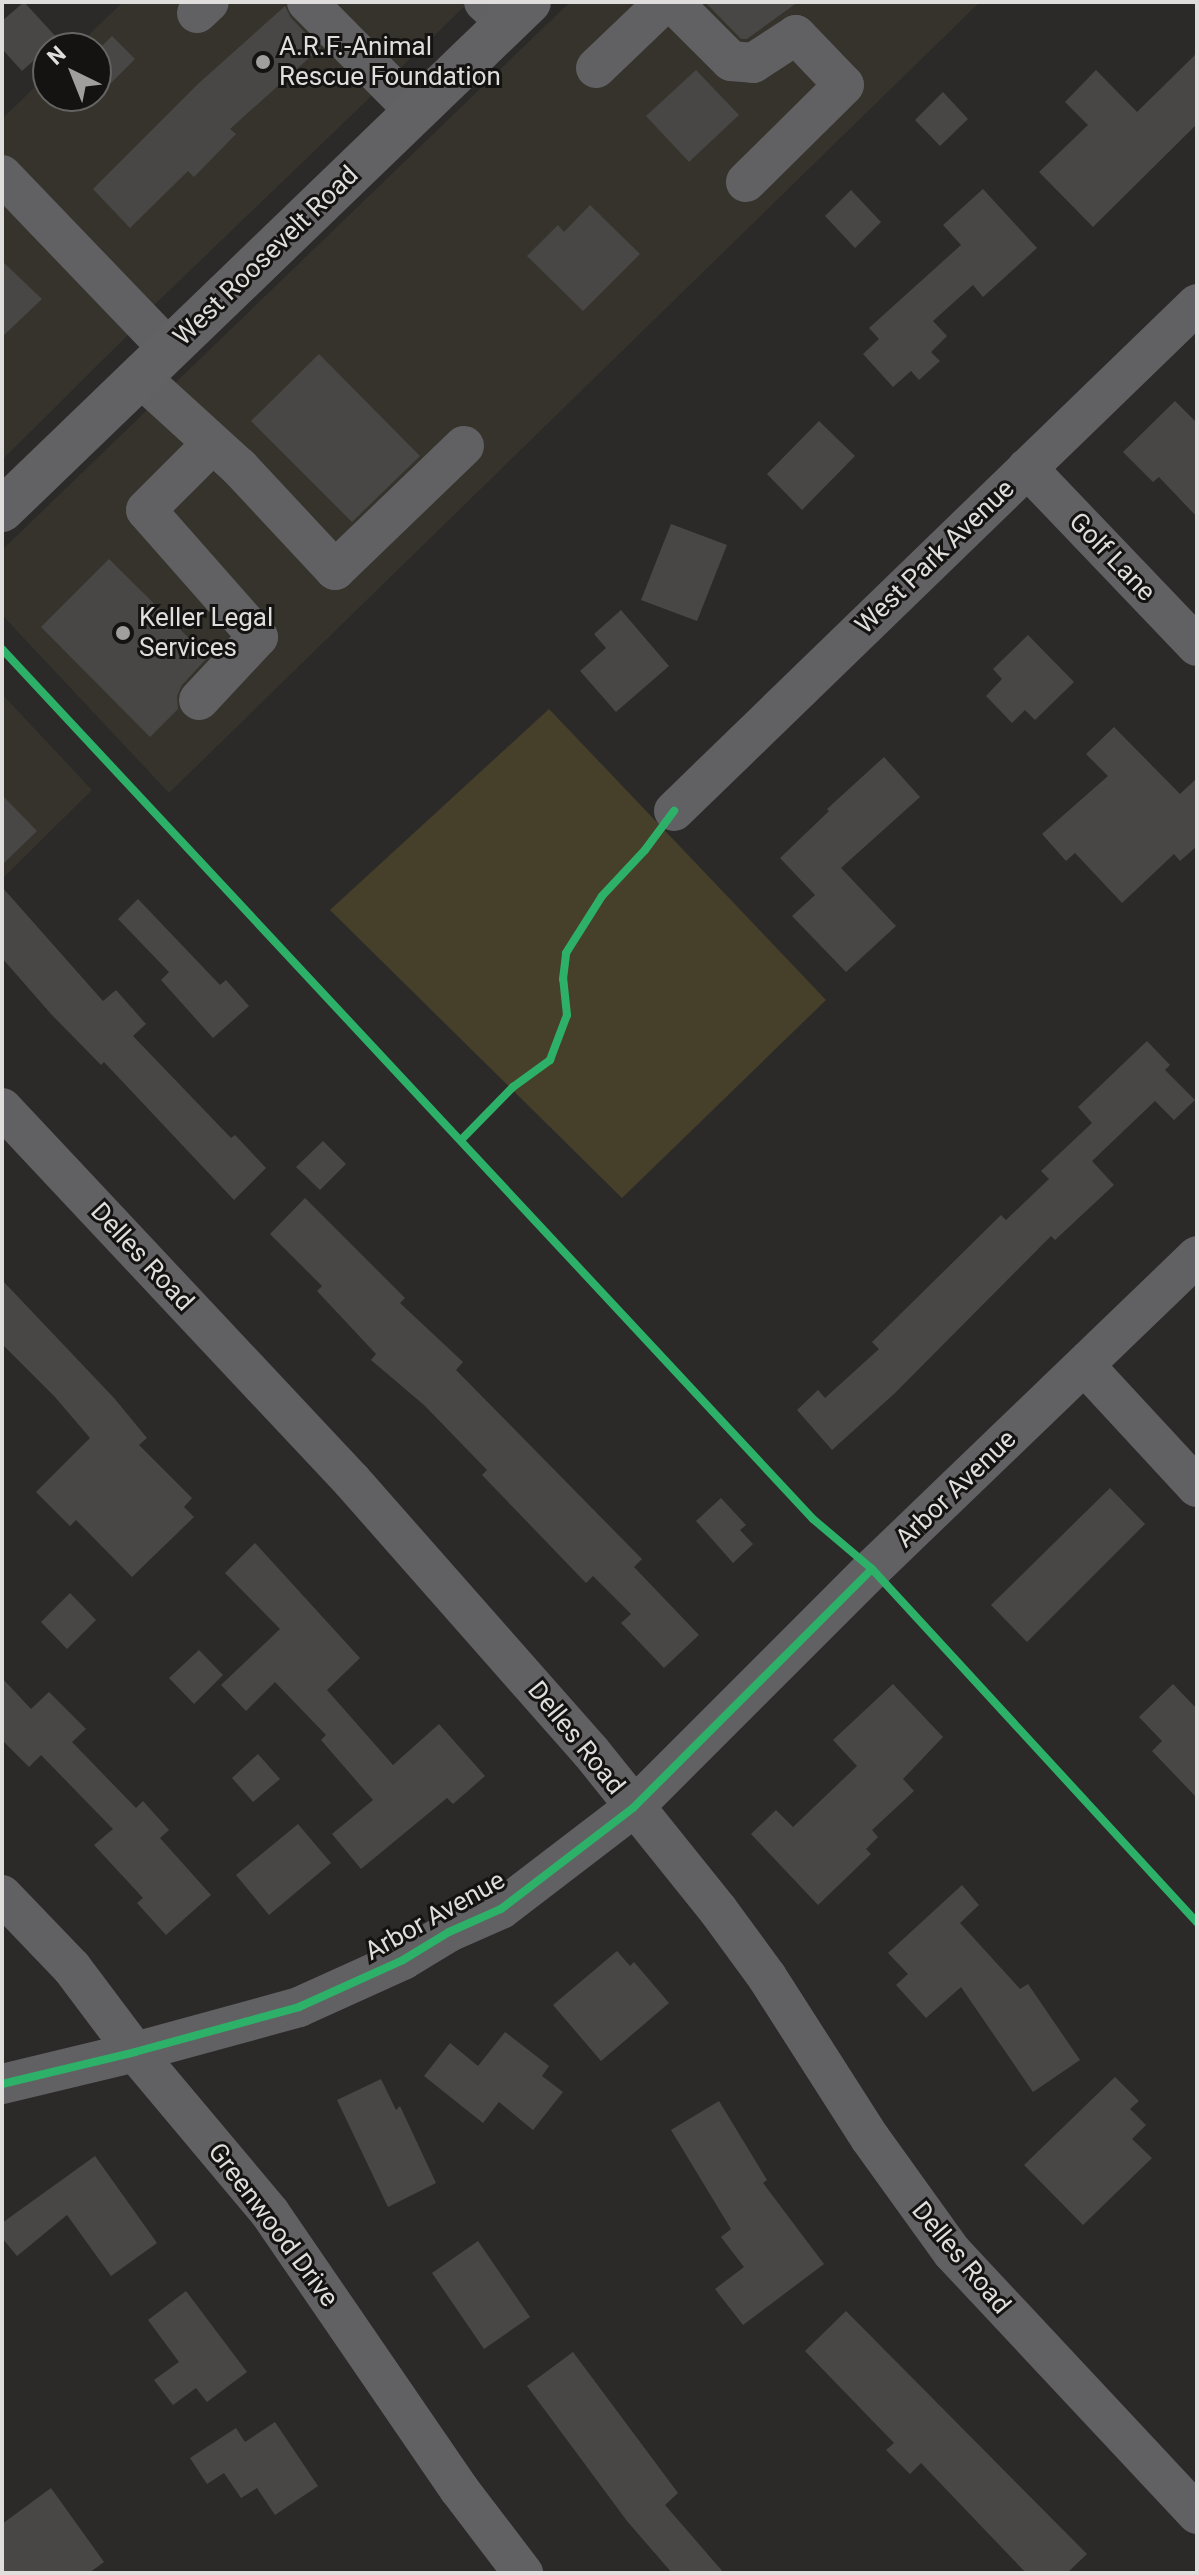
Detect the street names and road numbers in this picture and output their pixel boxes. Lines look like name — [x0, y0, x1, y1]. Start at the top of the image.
street label: West Roosevelt Road — [167, 160, 365, 352]
street label: West Park Avenue — [849, 473, 1021, 641]
street label: Golf Lane — [1062, 506, 1162, 608]
street label: Delles Road — [84, 1196, 200, 1318]
street label: Arbor Avenue — [889, 1424, 1023, 1554]
street label: Delles Road — [521, 1675, 631, 1801]
street label: Arbor Avenue — [359, 1865, 511, 1967]
street label: Greenwood Drive — [201, 2137, 345, 2313]
street label: Delles Road — [905, 2196, 1017, 2320]

